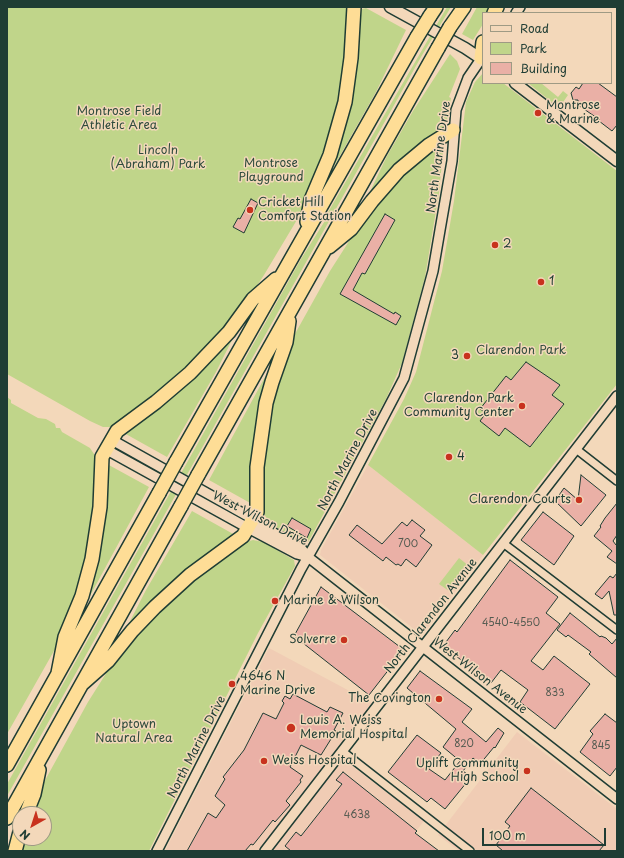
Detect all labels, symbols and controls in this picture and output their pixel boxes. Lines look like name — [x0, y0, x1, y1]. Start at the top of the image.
legend — [482, 12, 612, 84]
text: Road — [520, 19, 549, 37]
text: Park — [520, 39, 547, 57]
text: Building — [520, 59, 567, 77]
place label: Montrose & Marine — [546, 99, 600, 127]
street label: North Marine Drive — [424, 100, 454, 214]
park label: Montrose Field Athletic Area — [77, 105, 161, 133]
marker: Montrose & Marine — [533, 108, 543, 118]
park label: Lincoln (Abraham) Park — [111, 144, 205, 172]
park label: Montrose Playground — [239, 157, 303, 185]
place label: Cricket Hill Comfort Station — [258, 196, 351, 224]
marker: Cricket Hill Comfort Station — [245, 205, 255, 215]
place label: 2 — [503, 238, 511, 252]
marker: 2 — [490, 240, 500, 250]
place label: 1 — [549, 275, 554, 289]
marker: 1 — [536, 277, 546, 287]
park label: Clarendon Park — [476, 344, 566, 358]
place label: 3 — [451, 349, 459, 363]
marker: 3 — [462, 351, 472, 361]
place label: Clarendon Park Community Center — [404, 392, 514, 420]
marker: Clarendon Park Community Center — [517, 401, 527, 411]
street label: North Marine Drive — [315, 407, 381, 513]
place label: 4 — [457, 450, 465, 464]
marker: 4 — [444, 452, 454, 462]
street label: West Wilson Drive — [210, 489, 310, 549]
place label: Clarendon Courts — [469, 493, 571, 507]
marker: Clarendon Courts — [574, 495, 584, 505]
house number: 700 — [398, 538, 418, 550]
street label: North Clarendon Avenue — [382, 556, 480, 676]
place label: Marine & Wilson — [283, 594, 379, 608]
marker: Marine & Wilson — [270, 596, 280, 606]
house number: 4540-4550 — [482, 617, 540, 629]
place label: Solverre — [289, 633, 336, 647]
marker: Solverre — [339, 635, 349, 645]
street label: West Wilson Avenue — [430, 635, 530, 717]
place label: 4646 N Marine Drive — [240, 670, 315, 698]
marker: 4646 N Marine Drive — [227, 679, 237, 689]
house number: 833 — [545, 687, 565, 699]
place label: The Covington — [348, 692, 431, 706]
street label: North Marine Drive — [165, 693, 229, 801]
marker: The Covington — [434, 694, 444, 704]
place label: Louis A. Weiss Memorial Hospital — [300, 714, 408, 742]
park label: Uptown Natural Area — [95, 718, 173, 746]
marker: Louis A. Weiss Memorial Hospital — [285, 722, 297, 734]
house number: 820 — [454, 738, 474, 750]
house number: 845 — [591, 740, 611, 752]
place label: Weiss Hospital — [272, 754, 356, 768]
marker: Weiss Hospital — [259, 756, 269, 766]
place label: Uplift Community High School — [416, 757, 519, 785]
marker: Uplift Community High School — [522, 766, 532, 776]
north arrow — [12, 806, 52, 846]
house number: 4638 — [344, 809, 370, 821]
scale bar — [484, 820, 608, 846]
text: N — [16, 826, 33, 844]
text: 100 m — [489, 826, 526, 844]

